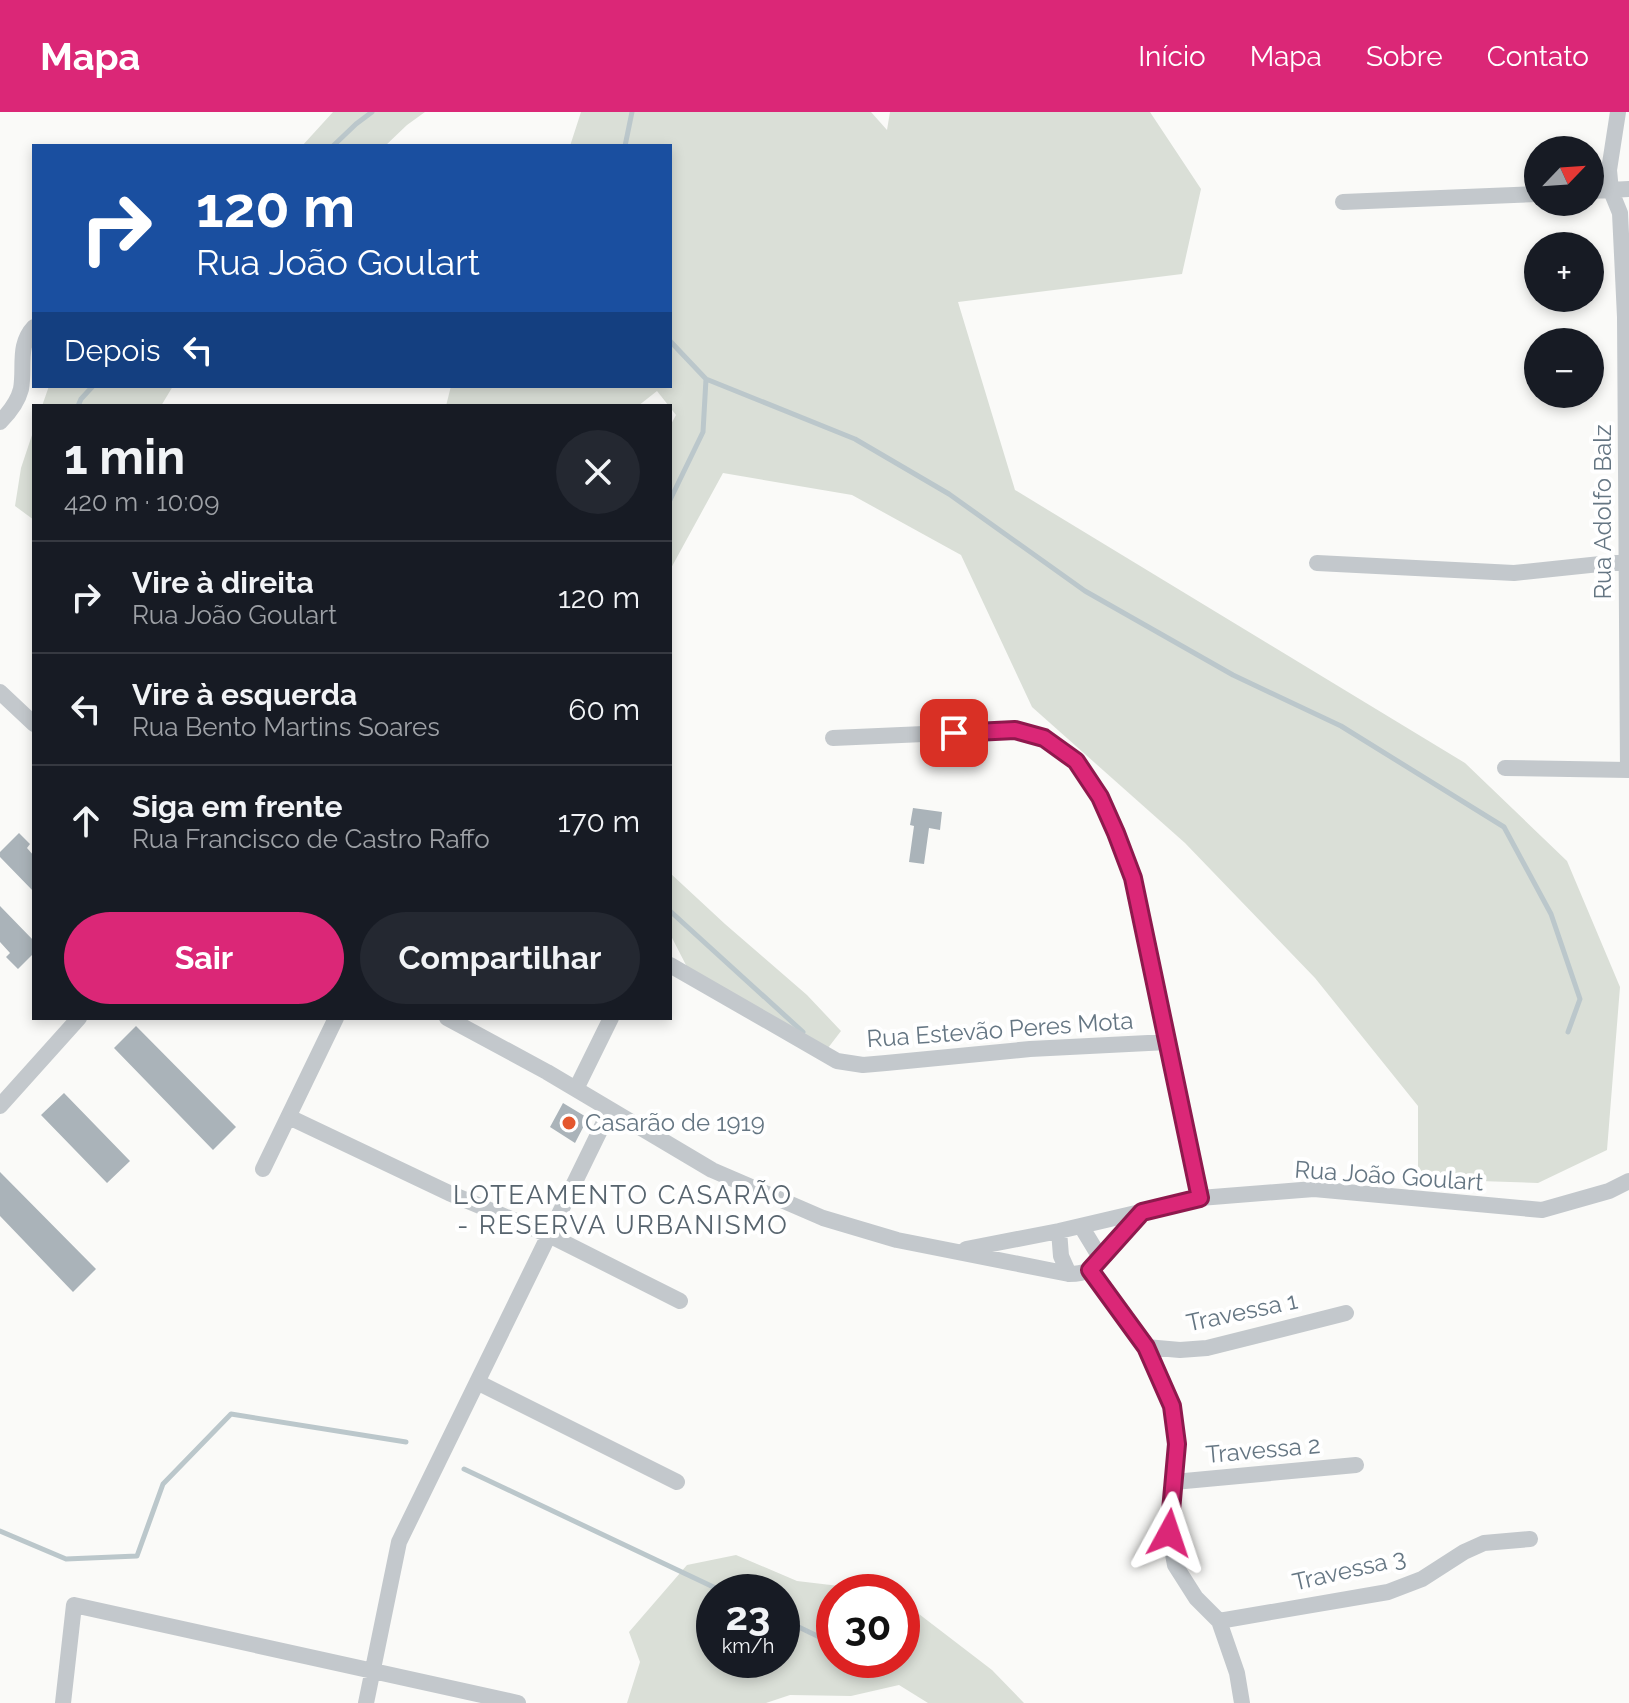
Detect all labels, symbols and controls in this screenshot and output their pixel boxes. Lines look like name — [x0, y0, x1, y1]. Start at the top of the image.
text: Mapa — [40, 34, 140, 79]
text: Início — [1138, 40, 1206, 73]
text: Mapa — [1250, 40, 1322, 73]
text: Sobre — [1366, 40, 1443, 73]
text: Contato — [1487, 40, 1589, 73]
north arrow — [1524, 136, 1604, 216]
map controls — [1524, 136, 1604, 408]
text: 120 m — [196, 174, 355, 240]
icon: right — [64, 176, 168, 280]
button: + — [1524, 232, 1604, 312]
text: Rua João Goulart — [196, 241, 480, 283]
icon: left — [176, 328, 220, 372]
button: − — [1524, 328, 1604, 408]
text: Depois — [64, 333, 160, 368]
street label: Rua Adolfo Balz — [1588, 424, 1617, 600]
text: 1 min — [64, 429, 185, 485]
button: close — [556, 430, 640, 514]
text: 420 m · 10:09 — [64, 487, 219, 517]
text: Vire à direita — [132, 565, 314, 600]
icon: right — [64, 575, 108, 619]
text: 120 m — [558, 580, 640, 615]
text: Rua João Goulart — [132, 600, 337, 630]
text: Vire à esquerda — [132, 677, 357, 712]
icon: left — [64, 687, 108, 731]
text: 60 m — [568, 692, 640, 727]
pin — [920, 699, 988, 767]
icon: arrive — [932, 711, 976, 755]
text: Rua Bento Martins Soares — [132, 712, 440, 742]
text: Siga em frente — [132, 789, 342, 824]
icon: ahead — [64, 799, 108, 843]
text: 170 m — [558, 804, 640, 839]
text: Rua Francisco de Castro Raffo — [132, 824, 490, 854]
button: Sair — [64, 912, 344, 1004]
button: Compartilhar — [360, 912, 640, 1004]
street label: Rua Estevão Peres Mota — [866, 1006, 1134, 1053]
place label: Casarão de 1919 — [585, 1108, 765, 1137]
marker: Casarão de 1919 — [560, 1114, 578, 1132]
street label: Rua João Goulart — [1294, 1154, 1484, 1197]
district label: LOTEAMENTO CASARÃO - RESERVA URBANISMO — [453, 1180, 793, 1240]
street label: Travessa 1 — [1184, 1286, 1300, 1337]
street label: Travessa 2 — [1204, 1430, 1321, 1469]
position arrow — [1127, 1491, 1211, 1575]
street label: Travessa 3 — [1289, 1542, 1408, 1597]
speed limit sign: 30 — [816, 1574, 920, 1678]
text: 23 — [726, 1592, 770, 1639]
text: km/h — [722, 1634, 774, 1658]

